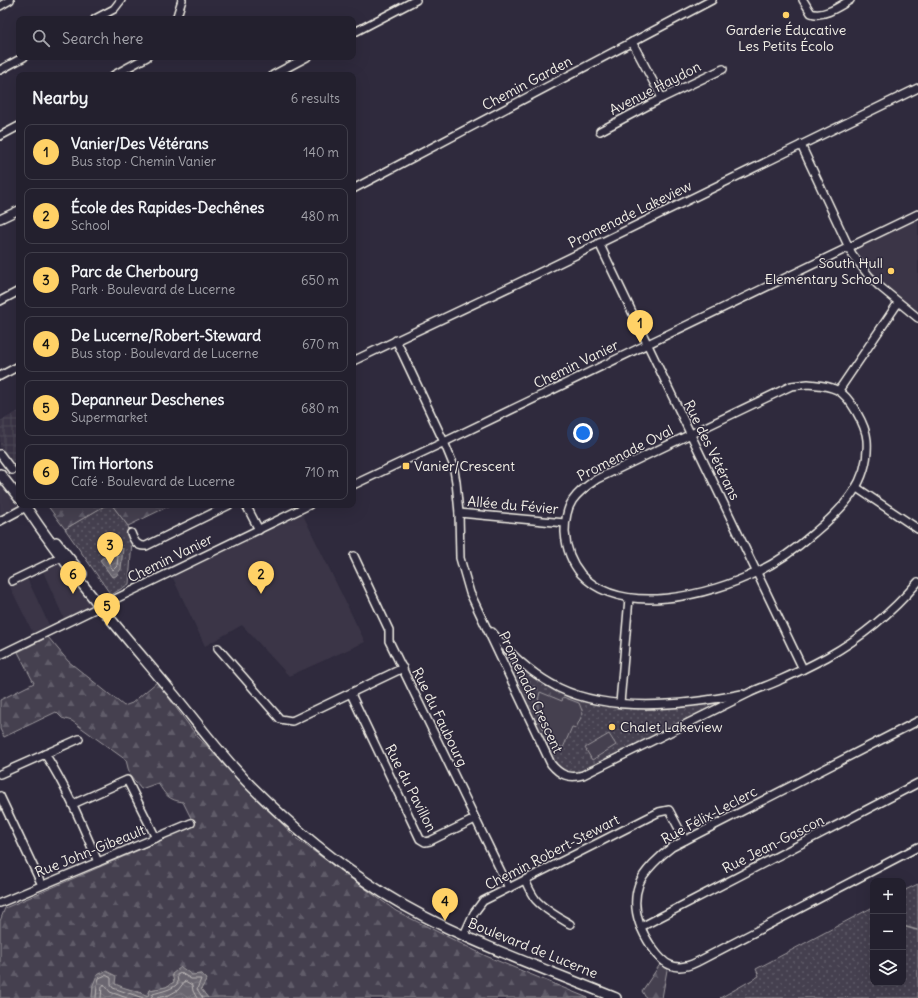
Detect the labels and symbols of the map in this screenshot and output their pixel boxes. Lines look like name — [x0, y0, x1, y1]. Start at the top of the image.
marker: Garderie Éducative Les Petits Écolo — [781, 10, 791, 20]
place label: Garderie Éducative Les Petits Écolo — [726, 21, 846, 55]
street label: Chemin Garden — [479, 52, 575, 114]
street label: Avenue Haydon — [606, 57, 704, 119]
street label: Promenade Lakeview — [565, 176, 695, 252]
place label: South Hull Elementary School — [765, 254, 883, 288]
marker: South Hull Elementary School — [886, 266, 896, 276]
pin: 1 — [627, 310, 653, 343]
street label: Chemin Vanier — [531, 336, 622, 392]
street label: Rue des Vétérans — [680, 397, 744, 503]
street label: Promenade Oval — [574, 421, 676, 485]
your location — [573, 423, 593, 443]
place label: Vanier/Crescent — [414, 457, 515, 475]
marker: Vanier/Crescent — [401, 461, 411, 471]
street label: Allée du Févier — [467, 492, 560, 518]
street label: Chemin Vanier — [125, 530, 216, 586]
pin: 3 — [97, 532, 123, 565]
pin: 6 — [60, 561, 86, 594]
pin: 2 — [248, 561, 274, 594]
pin: 5 — [94, 593, 120, 626]
street label: Promenade Crescent — [495, 628, 567, 756]
street label: Rue du Faubourg — [408, 664, 472, 770]
place label: Chalet Lakeview — [620, 718, 723, 736]
marker: Chalet Lakeview — [607, 722, 617, 732]
street label: Rue du Pavillon — [381, 741, 441, 835]
street label: Rue Félix-Leclerc — [658, 782, 760, 848]
street label: Chemin Robert-Stewart — [482, 810, 622, 894]
street label: Rue Jean-Gascon — [719, 811, 827, 877]
street label: Rue John-Gibeault — [32, 821, 148, 881]
pin: 4 — [432, 888, 458, 921]
street label: Boulevard de Lucerne — [466, 914, 600, 982]

